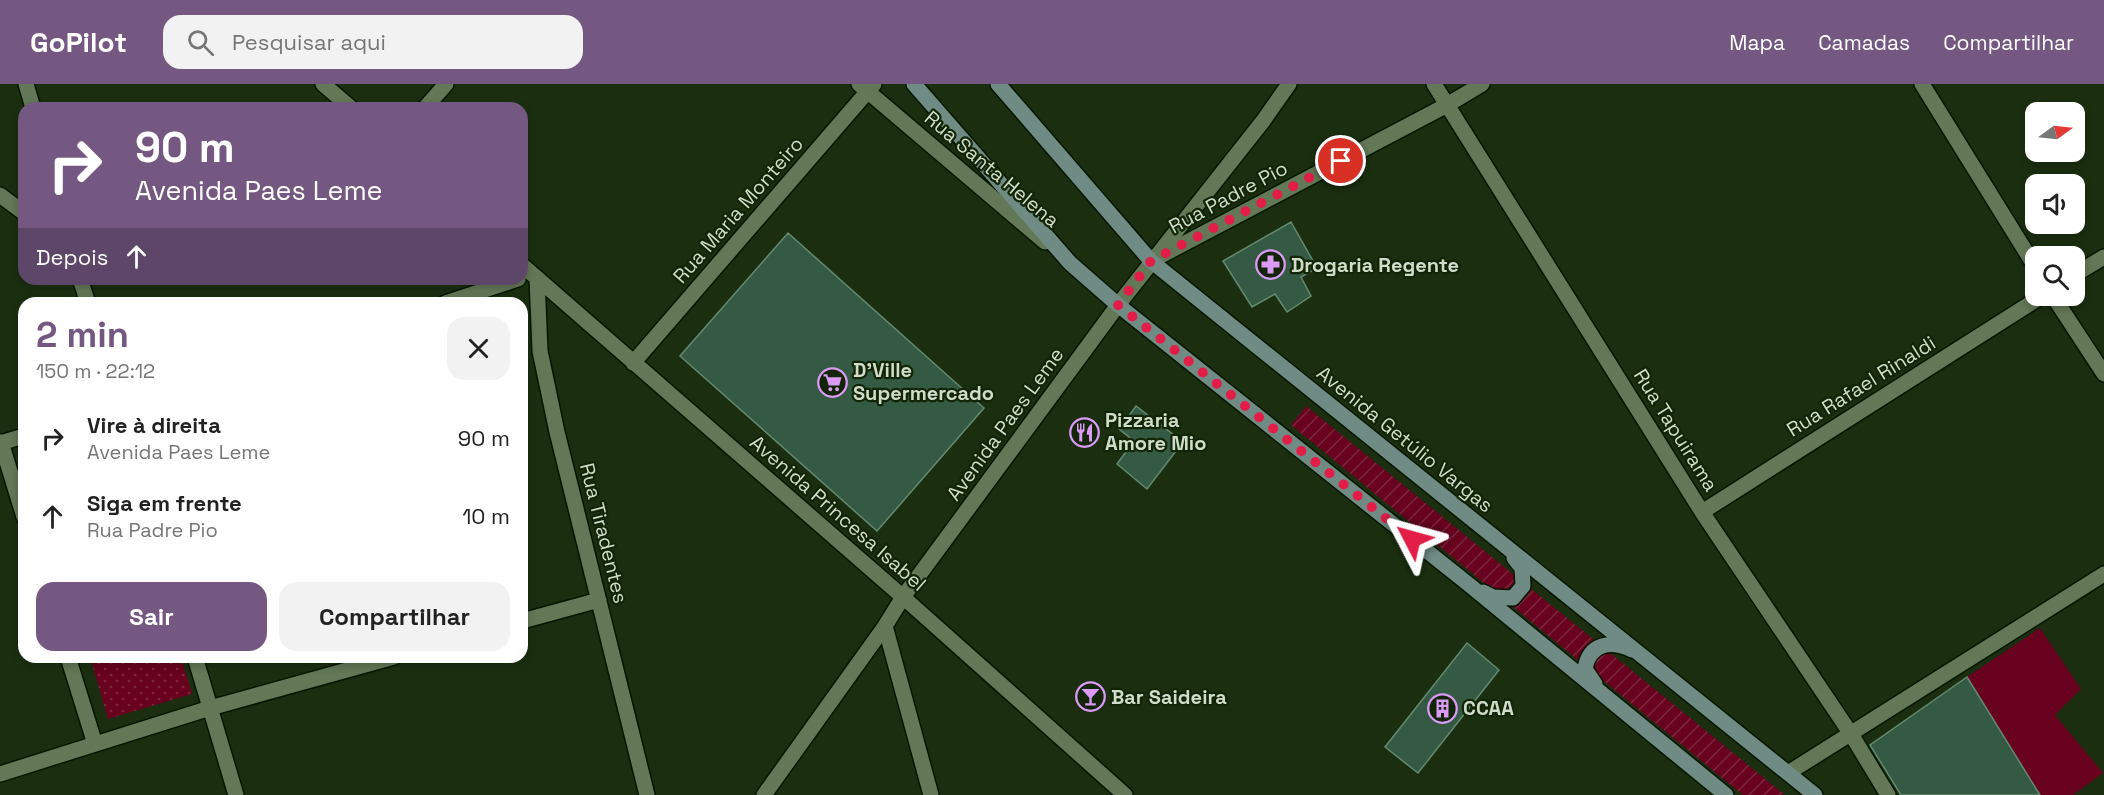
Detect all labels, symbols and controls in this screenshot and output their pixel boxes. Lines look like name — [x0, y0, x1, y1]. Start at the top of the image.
search box — [163, 15, 583, 69]
text: GoPilot — [30, 24, 127, 60]
icon: search — [184, 26, 217, 59]
text: Pesquisar aqui — [232, 28, 386, 56]
text: Mapa — [1729, 29, 1785, 56]
text: Camadas — [1818, 29, 1910, 56]
text: Compartilhar — [1943, 29, 2074, 56]
north arrow — [2025, 102, 2085, 162]
map controls — [2025, 102, 2085, 306]
street label: Rua Santa Helena — [919, 105, 1065, 233]
text: 90 m — [135, 121, 235, 174]
icon: right — [36, 126, 114, 204]
street label: Rua Maria Monteiro — [667, 131, 809, 289]
pin — [1315, 135, 1366, 186]
icon: arrive — [1324, 144, 1357, 177]
street label: Rua Padre Pio — [1164, 155, 1292, 239]
text: Avenida Paes Leme — [135, 173, 383, 208]
button: sound — [2025, 174, 2085, 234]
icon: ahead — [120, 240, 153, 273]
text: Depois — [36, 243, 108, 271]
button: search — [2025, 246, 2085, 306]
pharmacy icon: Drogaria Regente — [1254, 249, 1286, 281]
place label: Drogaria Regente — [1291, 252, 1459, 278]
text: 2 min — [36, 312, 129, 358]
button: close — [447, 317, 510, 380]
street label: Rua Rafael Rinaldi — [1782, 330, 1940, 442]
street label: Avenida Paes Leme — [941, 342, 1069, 506]
place label: D’Ville Supermercado — [853, 357, 994, 406]
text: 150 m · 22:12 — [36, 358, 155, 384]
street label: Avenida Getúlio Vargas — [1312, 360, 1498, 518]
street label: Rua Tapuirama — [1628, 364, 1724, 496]
supermarket icon: D’Ville Supermercado — [816, 366, 848, 398]
place label: Pizzaria Amore Mio — [1105, 407, 1206, 456]
text: Vire à direita — [87, 411, 221, 439]
restaurant icon: Pizzaria Amore Mio — [1068, 416, 1100, 448]
icon: right — [36, 422, 69, 455]
text: 90 m — [458, 424, 510, 452]
street label: Avenida Princesa Isabel — [744, 429, 932, 597]
text: Avenida Paes Leme — [87, 439, 270, 465]
street label: Rua Tiradentes — [574, 460, 634, 606]
text: Siga em frente — [87, 489, 242, 517]
icon: ahead — [36, 500, 69, 533]
text: 10 m — [462, 502, 510, 530]
position arrow — [1380, 507, 1444, 571]
text: Rua Padre Pio — [87, 517, 218, 543]
button: Sair — [36, 582, 267, 651]
button: Compartilhar — [279, 582, 510, 651]
bar icon: Bar Saideira — [1074, 681, 1106, 713]
place label: Bar Saideira — [1111, 684, 1227, 710]
building icon: CCAA — [1426, 692, 1458, 724]
place label: CCAA — [1463, 695, 1514, 721]

